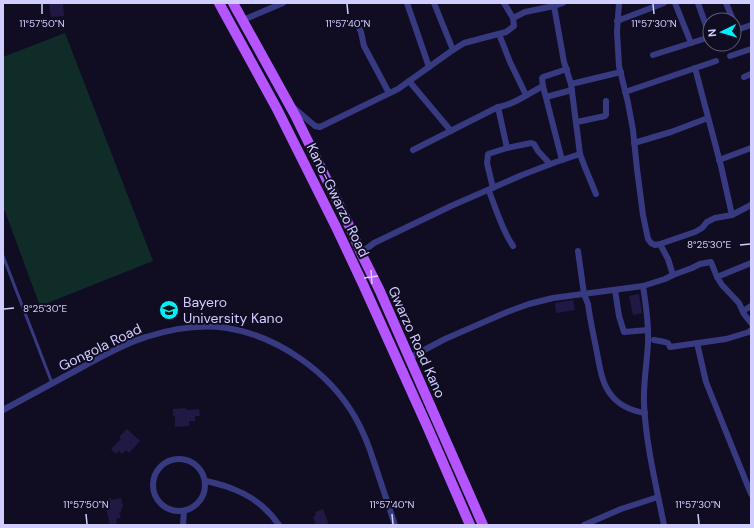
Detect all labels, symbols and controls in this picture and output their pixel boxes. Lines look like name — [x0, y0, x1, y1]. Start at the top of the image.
north arrow — [702, 12, 742, 52]
text: 11°57'50"N — [19, 17, 65, 30]
text: 11°57'40"N — [325, 17, 371, 30]
text: 11°57'30"N — [631, 17, 677, 30]
text: N — [705, 28, 719, 37]
street label: Kano-Gwarzo Road — [303, 140, 373, 260]
text: 8°25'30"E — [687, 238, 731, 251]
street label: Gwarzo Road Kano — [384, 283, 450, 401]
place label: Bayero University Kano — [183, 293, 283, 327]
school or university icon: Bayero University Kano — [158, 299, 180, 321]
text: 8°25'30"E — [23, 302, 67, 315]
street label: Gongola Road — [56, 319, 144, 375]
text: 11°57'50"N — [63, 498, 109, 511]
text: 11°57'40"N — [369, 498, 415, 511]
text: 11°57'30"N — [675, 498, 721, 511]

